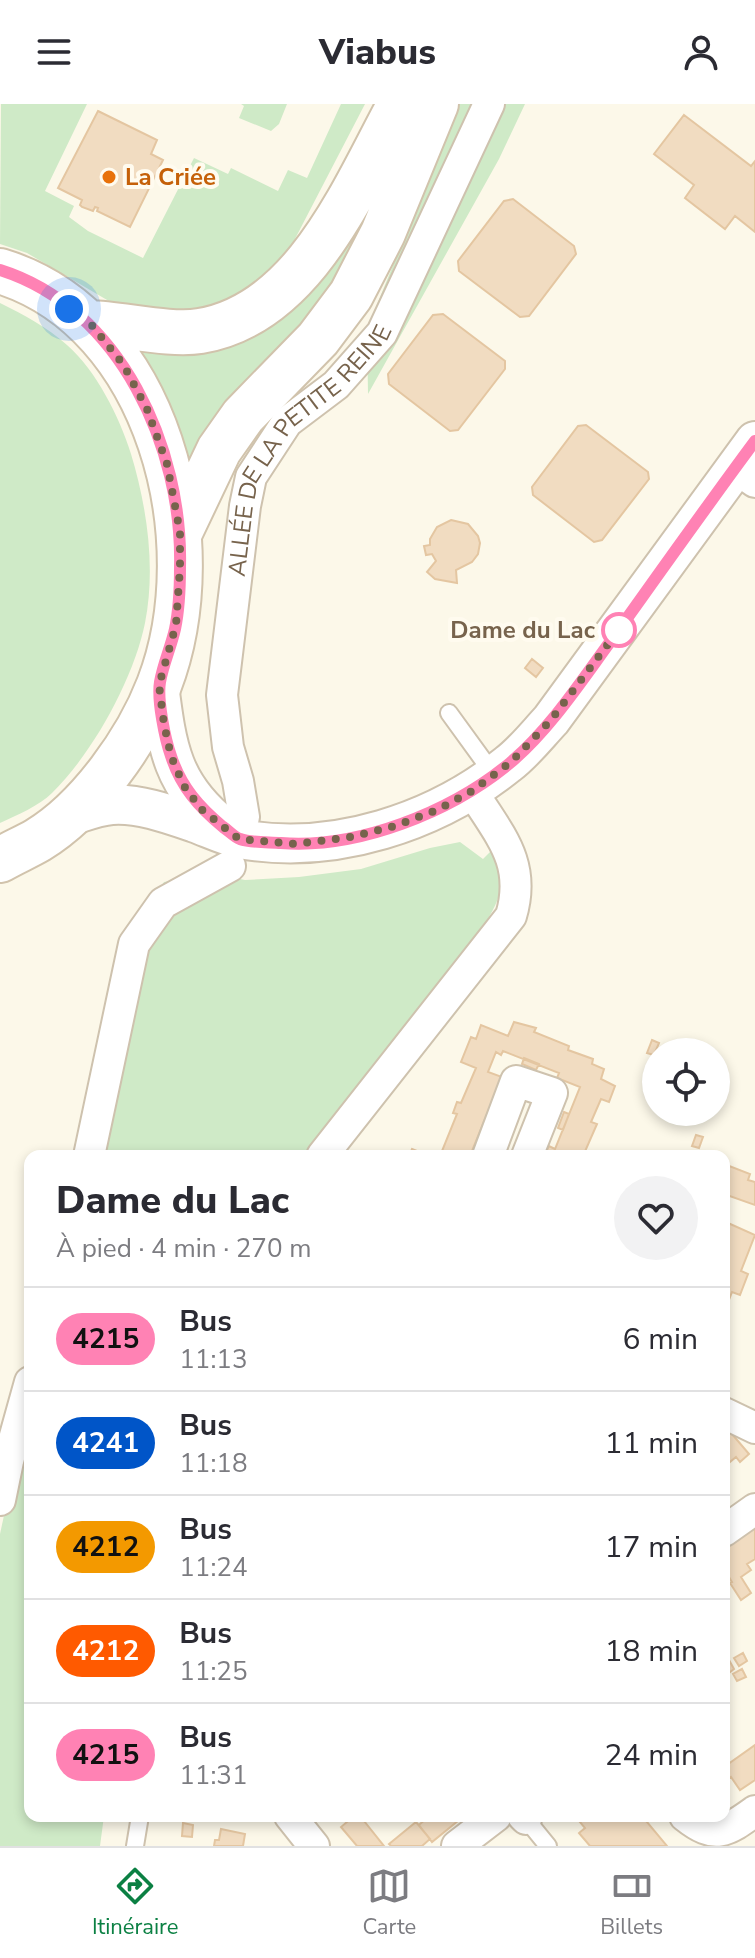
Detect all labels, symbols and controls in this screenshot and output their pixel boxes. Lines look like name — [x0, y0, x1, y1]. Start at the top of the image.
text: Viabus — [319, 28, 436, 77]
icon: menu — [32, 30, 76, 74]
icon: person — [679, 30, 723, 74]
place label: La Criée — [125, 161, 216, 193]
marker: La Criée — [100, 168, 118, 186]
your location — [49, 289, 89, 329]
street label: ALLÉE DE LA PETITE REINE — [221, 320, 400, 578]
marker: Dame du Lac — [602, 613, 636, 647]
place label: Dame du Lac — [450, 614, 596, 646]
map controls — [642, 1038, 730, 1126]
button: locate — [642, 1038, 730, 1126]
text: Dame du Lac — [56, 1175, 289, 1226]
button: heart — [614, 1176, 698, 1260]
text: À pied · 4 min · 270 m — [56, 1231, 311, 1266]
text: Bus — [179, 1301, 232, 1342]
text: 6 min — [623, 1319, 698, 1360]
text: 4215 — [72, 1320, 139, 1358]
text: 11:13 — [179, 1342, 248, 1377]
text: Bus — [179, 1405, 232, 1446]
text: 11 min — [605, 1423, 698, 1464]
text: 4241 — [72, 1424, 139, 1462]
text: 11:18 — [179, 1446, 248, 1481]
text: Bus — [179, 1509, 232, 1550]
text: 17 min — [605, 1527, 698, 1568]
text: 4212 — [72, 1528, 139, 1566]
text: 11:24 — [179, 1550, 248, 1585]
text: Bus — [179, 1613, 232, 1654]
text: 18 min — [605, 1631, 698, 1672]
text: 4212 — [72, 1632, 139, 1670]
text: 11:25 — [179, 1654, 248, 1689]
text: Bus — [179, 1717, 232, 1758]
text: 24 min — [605, 1735, 698, 1776]
text: 4215 — [72, 1736, 139, 1774]
text: 11:31 — [179, 1758, 248, 1793]
tab: Itinéraire — [92, 1864, 179, 1942]
tab: Carte — [362, 1864, 416, 1942]
tab: Billets — [600, 1864, 663, 1942]

